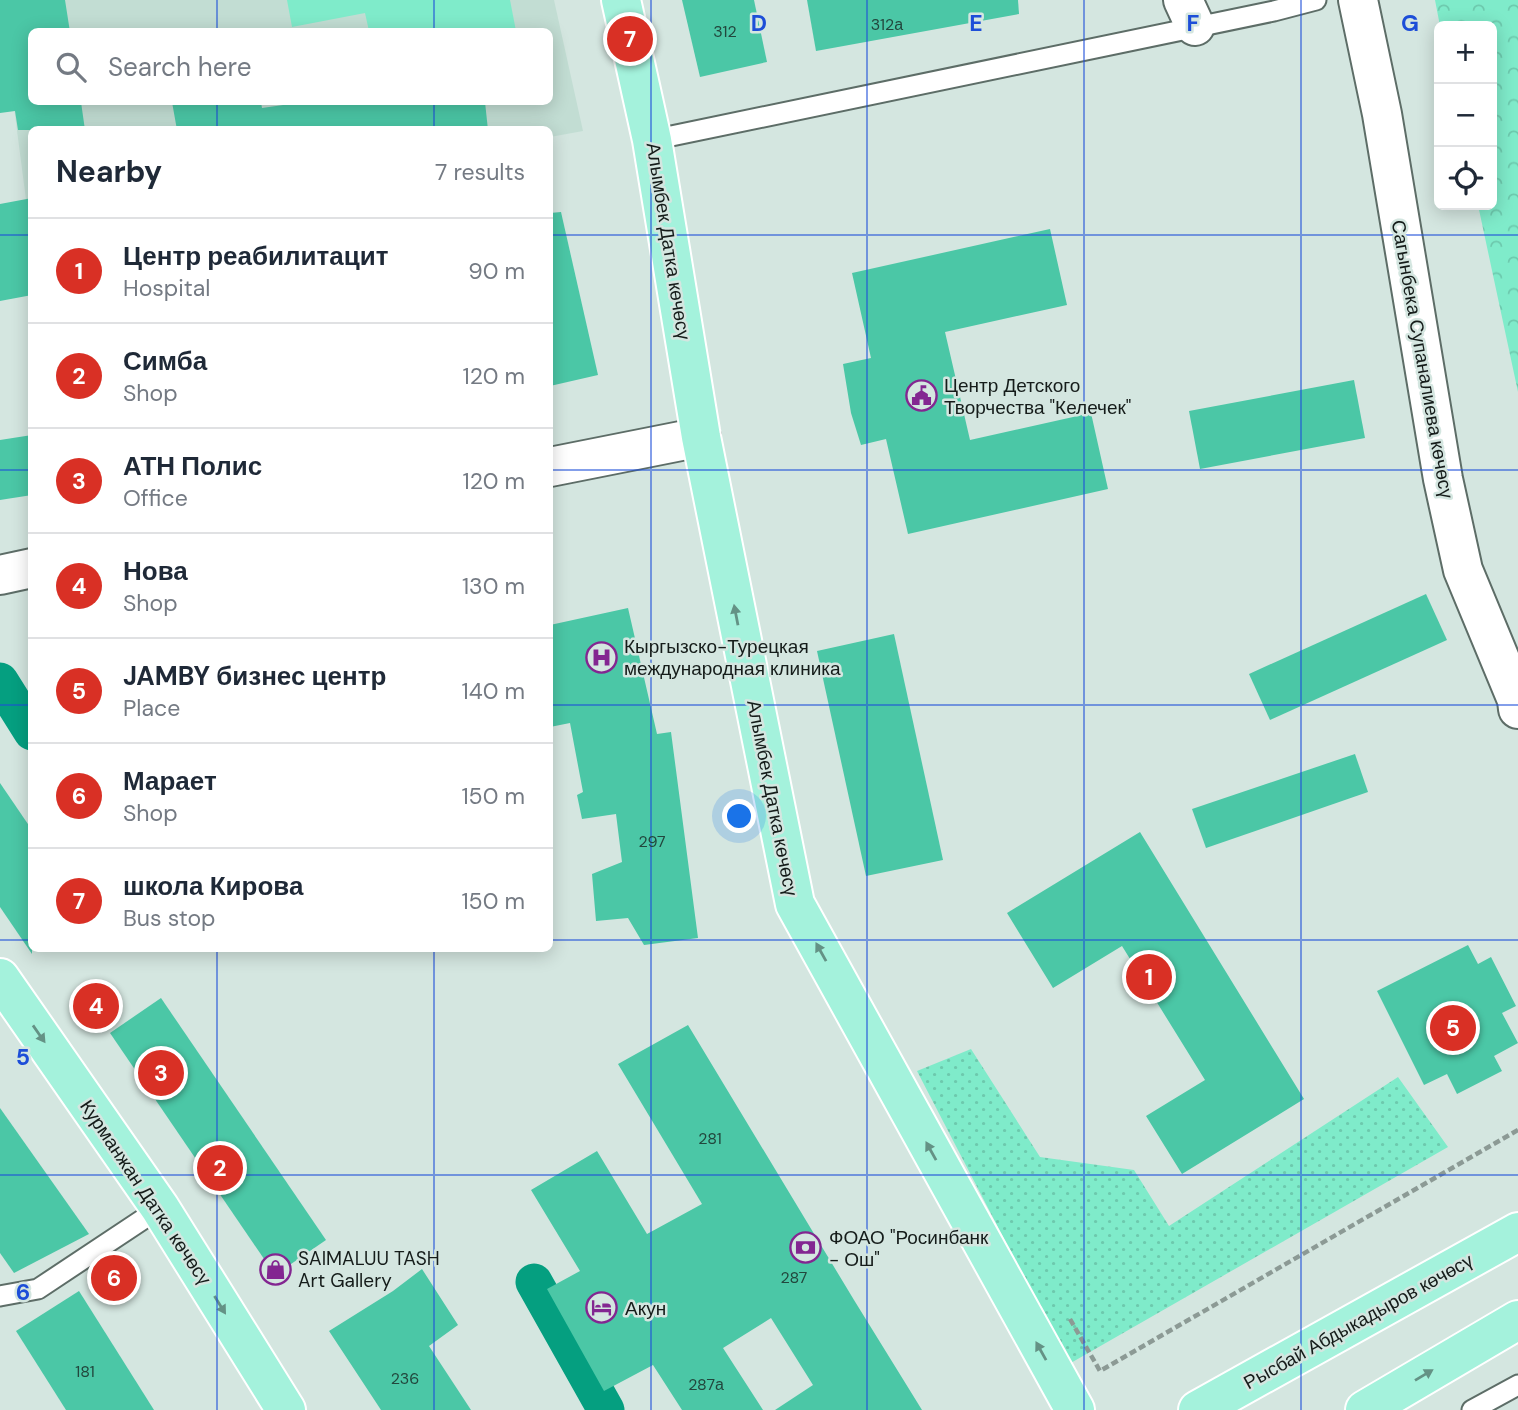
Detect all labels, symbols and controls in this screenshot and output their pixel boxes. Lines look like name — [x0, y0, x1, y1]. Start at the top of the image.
text: D — [751, 8, 767, 38]
text: E — [969, 8, 983, 38]
text: F — [1187, 8, 1200, 38]
text: G — [1401, 8, 1419, 38]
pin: 7 — [607, 13, 653, 65]
house number: 312а — [871, 14, 903, 35]
house number: 312 — [713, 21, 737, 42]
map controls — [1434, 21, 1497, 210]
button: + — [1434, 21, 1497, 84]
search box — [28, 28, 553, 105]
icon: search — [52, 48, 90, 86]
text: Search here — [108, 50, 251, 84]
button: − — [1434, 84, 1497, 147]
street label: Алымбек Датка көчөсү — [641, 141, 697, 342]
button: locate — [1434, 147, 1497, 210]
text: Nearby — [56, 152, 162, 191]
text: 7 results — [435, 157, 525, 187]
street label: Сагынбека Супаналиева көчөсү — [1386, 218, 1459, 501]
text: Центр реабилитацит — [123, 239, 388, 273]
text: 1 — [75, 256, 83, 286]
text: 90 m — [468, 256, 525, 286]
text: Hospital — [123, 273, 210, 303]
text: Симба — [123, 344, 207, 378]
text: 2 — [72, 361, 86, 391]
text: 120 m — [462, 361, 525, 391]
place label: Центр Детского Творчества "Келечек" — [944, 373, 1131, 420]
text: Shop — [123, 378, 178, 408]
public building icon: Центр Детского Творчества "Келечек" — [904, 379, 938, 413]
text: АТН Полис — [123, 449, 262, 483]
text: 3 — [72, 466, 86, 496]
text: 120 m — [462, 466, 525, 496]
text: Office — [123, 483, 188, 513]
text: Нова — [123, 554, 188, 588]
text: 4 — [72, 571, 86, 601]
text: 130 m — [462, 571, 525, 601]
text: Shop — [123, 588, 178, 618]
one-way arrow — [731, 604, 742, 626]
place label: Кыргызско-Турецкая международная клиника — [624, 634, 841, 681]
hospital icon: Кыргызско-Турецкая международная клиника — [584, 640, 618, 674]
text: JAMBY бизнес центр — [123, 659, 386, 693]
text: 5 — [72, 676, 86, 706]
text: 140 m — [462, 676, 525, 706]
text: Place — [123, 693, 180, 723]
street label: Алымбек Датка көчөсү — [741, 698, 804, 899]
text: Марает — [123, 764, 217, 798]
text: 6 — [72, 781, 86, 811]
text: 150 m — [461, 781, 525, 811]
text: Shop — [123, 798, 178, 828]
your location — [722, 799, 756, 833]
house number: 297 — [638, 831, 666, 852]
text: школа Кирова — [123, 869, 303, 903]
text: 7 — [73, 886, 85, 916]
text: 150 m — [461, 886, 525, 916]
text: Bus stop — [123, 903, 215, 933]
one-way arrow — [815, 943, 827, 962]
pin: 1 — [1126, 951, 1172, 1003]
pin: 4 — [73, 980, 119, 1032]
pin: 5 — [1430, 1002, 1476, 1054]
one-way arrow — [32, 1025, 46, 1043]
text: 5 — [16, 1042, 30, 1072]
pin: 3 — [138, 1047, 184, 1099]
street label: Курманжан Датка көчөсү — [74, 1095, 217, 1290]
house number: 281 — [698, 1128, 722, 1149]
pin: 2 — [197, 1142, 243, 1194]
one-way arrow — [925, 1142, 937, 1161]
place label: ФОАО "Росинбанк - Ош" — [829, 1225, 989, 1272]
bank icon: ФОАО "Росинбанк - Ош" — [789, 1231, 823, 1265]
place label: SAIMALUU TASH Art Gallery — [298, 1246, 440, 1293]
street label: Рысбай Абдыкадыров көчөсү — [1239, 1248, 1478, 1395]
pin: 6 — [91, 1252, 137, 1304]
shop icon: SAIMALUU TASH Art Gallery — [258, 1252, 292, 1286]
house number: 287 — [781, 1267, 807, 1288]
text: 6 — [16, 1277, 30, 1307]
hotel icon: Акун — [585, 1291, 619, 1325]
one-way arrow — [214, 1295, 227, 1314]
place label: Акун — [625, 1296, 666, 1321]
one-way arrow — [1035, 1341, 1047, 1360]
house number: 181 — [75, 1361, 95, 1382]
house number: 236 — [391, 1368, 419, 1389]
one-way arrow — [1414, 1369, 1433, 1381]
house number: 287а — [688, 1374, 724, 1395]

